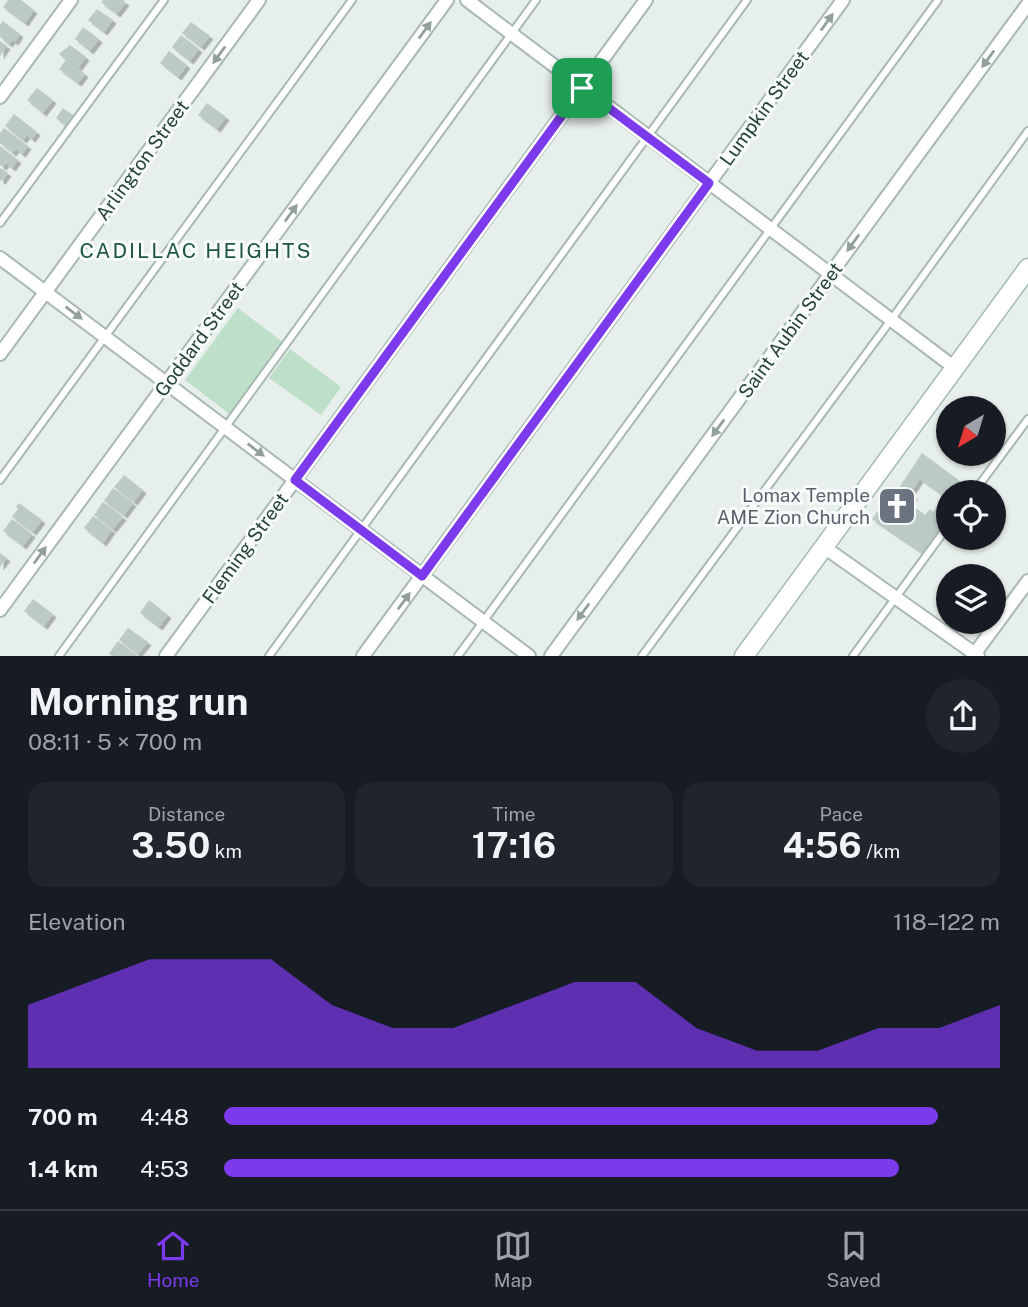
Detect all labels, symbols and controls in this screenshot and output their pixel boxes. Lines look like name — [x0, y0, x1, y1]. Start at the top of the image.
one-way arrow — [820, 13, 834, 31]
one-way arrow — [418, 21, 432, 39]
one-way arrow — [212, 46, 226, 64]
street label: Lumpkin Street — [715, 46, 813, 170]
one-way arrow — [981, 50, 995, 68]
pin — [552, 58, 612, 118]
icon: arrive — [563, 69, 601, 107]
street label: Arlington Street — [91, 96, 193, 224]
one-way arrow — [283, 204, 297, 222]
one-way arrow — [847, 234, 861, 252]
district label: CADILLAC HEIGHTS — [79, 238, 313, 263]
street label: Saint Aubin Street — [733, 258, 847, 402]
street label: Goddard Street — [150, 277, 248, 401]
one-way arrow — [65, 306, 83, 321]
north arrow — [936, 396, 1006, 466]
map controls — [936, 396, 1006, 634]
one-way arrow — [711, 419, 725, 437]
one-way arrow — [247, 443, 265, 457]
button: locate — [936, 480, 1006, 550]
place label: Lomax Temple AME Zion Church — [717, 484, 870, 528]
church icon: Lomax Temple AME Zion Church — [876, 485, 918, 527]
street label: Fleming Street — [197, 488, 293, 608]
one-way arrow — [33, 546, 47, 564]
button: layers — [936, 564, 1006, 634]
one-way arrow — [396, 592, 410, 610]
one-way arrow — [576, 603, 590, 621]
text: Morning run — [28, 679, 249, 724]
button: share — [926, 679, 1000, 753]
text: 08:11 · 5 × 700 m — [28, 728, 202, 755]
text: Distance — [148, 803, 225, 825]
text: Time — [492, 803, 536, 825]
text: Pace — [820, 803, 863, 825]
text: 3.50 — [131, 825, 210, 866]
text: 17:16 — [472, 825, 556, 866]
text: 4:56 — [783, 825, 862, 866]
text: km — [210, 840, 242, 862]
text: /km — [862, 840, 900, 862]
text: Elevation — [28, 908, 126, 935]
text: 118–122 m — [893, 908, 1000, 935]
text: 700 m — [28, 1103, 98, 1130]
text: 4:48 — [140, 1103, 189, 1130]
text: 1.4 km — [28, 1155, 98, 1182]
text: 4:53 — [140, 1155, 189, 1182]
tab: Home — [147, 1227, 199, 1291]
tab: Map — [494, 1227, 532, 1291]
tab: Saved — [827, 1227, 881, 1291]

